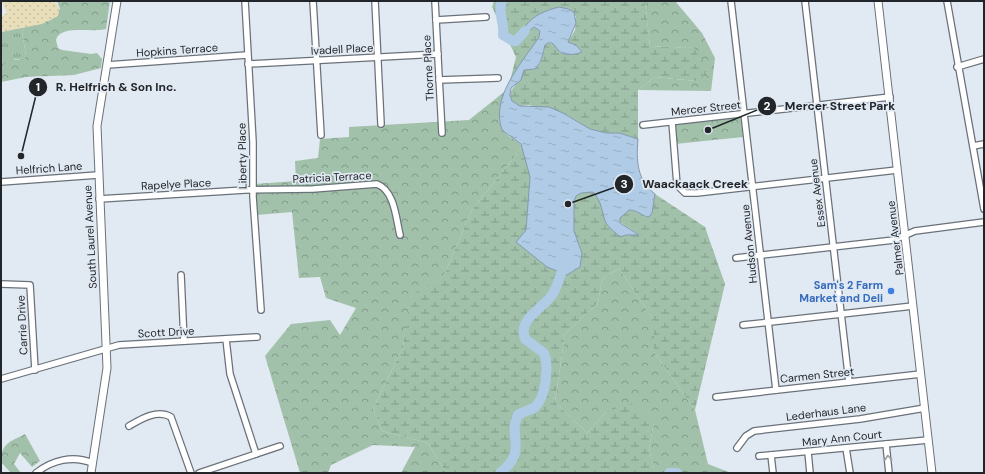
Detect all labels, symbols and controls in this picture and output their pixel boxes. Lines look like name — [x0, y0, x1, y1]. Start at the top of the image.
street label: Thorne Place — [419, 35, 437, 101]
street label: Hopkins Terrace — [136, 40, 218, 60]
street label: Ivadell Place — [310, 40, 374, 58]
callout: R. Helfrich & Son Inc. — [28, 75, 184, 99]
text: 1 — [36, 79, 40, 95]
text: R. Helfrich & Son Inc. — [56, 79, 176, 95]
callout: Mercer Street Park — [757, 94, 903, 118]
street label: Mercer Street — [670, 97, 742, 119]
text: 2 — [764, 98, 771, 114]
text: Mercer Street Park — [785, 98, 895, 114]
street label: Liberty Place — [234, 123, 250, 189]
street label: Essex Avenue — [806, 158, 828, 228]
street label: Helfrich Lane — [15, 159, 83, 177]
street label: Patricia Terrace — [292, 168, 372, 186]
callout: Waackaack Creek — [614, 172, 756, 196]
street label: Rapelye Place — [141, 175, 211, 193]
text: 3 — [620, 176, 628, 192]
text: Waackaack Creek — [642, 176, 748, 192]
street label: South Laurel Avenue — [80, 185, 100, 289]
street label: Palmer Avenue — [883, 200, 907, 276]
street label: Hudson Avenue — [738, 204, 760, 284]
place label: Sam's 2 Farm Market and Deli — [799, 278, 883, 305]
marker: Sam's 2 Farm Market and Deli — [886, 286, 896, 296]
street label: Carrie Drive — [13, 295, 31, 355]
street label: Scott Drive — [137, 324, 195, 340]
street label: Carmen Street — [779, 364, 855, 386]
street label: Lederhaus Lane — [785, 400, 867, 424]
street label: Mary Ann Court — [801, 427, 883, 449]
one-way arrow — [883, 455, 892, 461]

